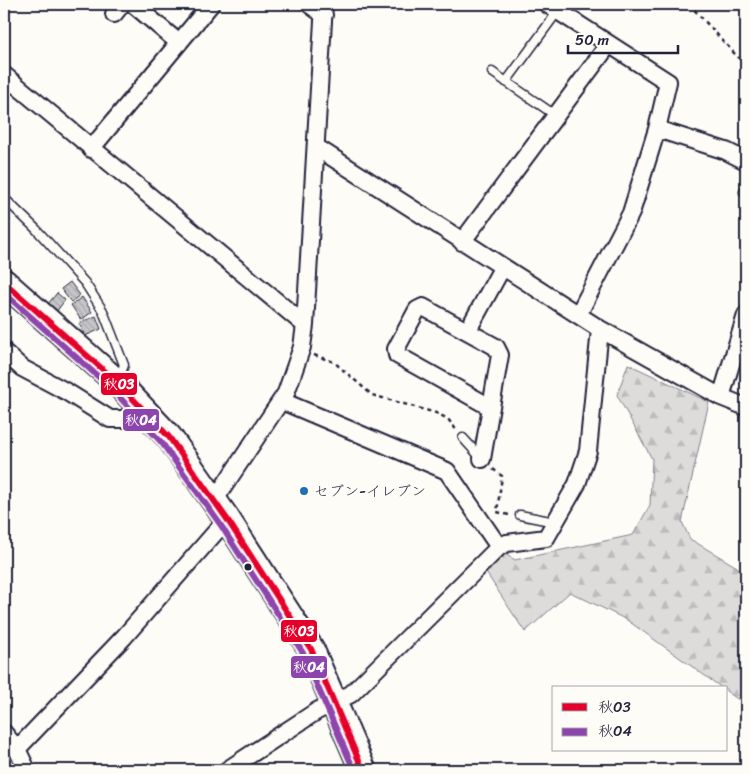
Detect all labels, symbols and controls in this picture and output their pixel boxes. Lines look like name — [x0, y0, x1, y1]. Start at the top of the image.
scale bar — [568, 22, 678, 54]
text: 50 m — [575, 27, 610, 53]
line badge: 秋03 — [100, 372, 138, 396]
text: 秋03 — [104, 372, 135, 397]
line badge: 秋04 — [122, 408, 160, 432]
text: 秋04 — [125, 408, 157, 433]
place label: セブン-イレブン — [314, 478, 426, 504]
marker: セブン-イレブン — [298, 485, 310, 497]
unlabelled marker — [243, 562, 253, 572]
line badge: 秋03 — [280, 619, 318, 643]
text: 秋03 — [284, 619, 315, 644]
line badge: 秋04 — [290, 655, 328, 679]
text: 秋04 — [293, 655, 325, 680]
legend — [552, 686, 728, 752]
text: 秋03 — [598, 694, 631, 720]
text: 秋04 — [598, 718, 632, 744]

